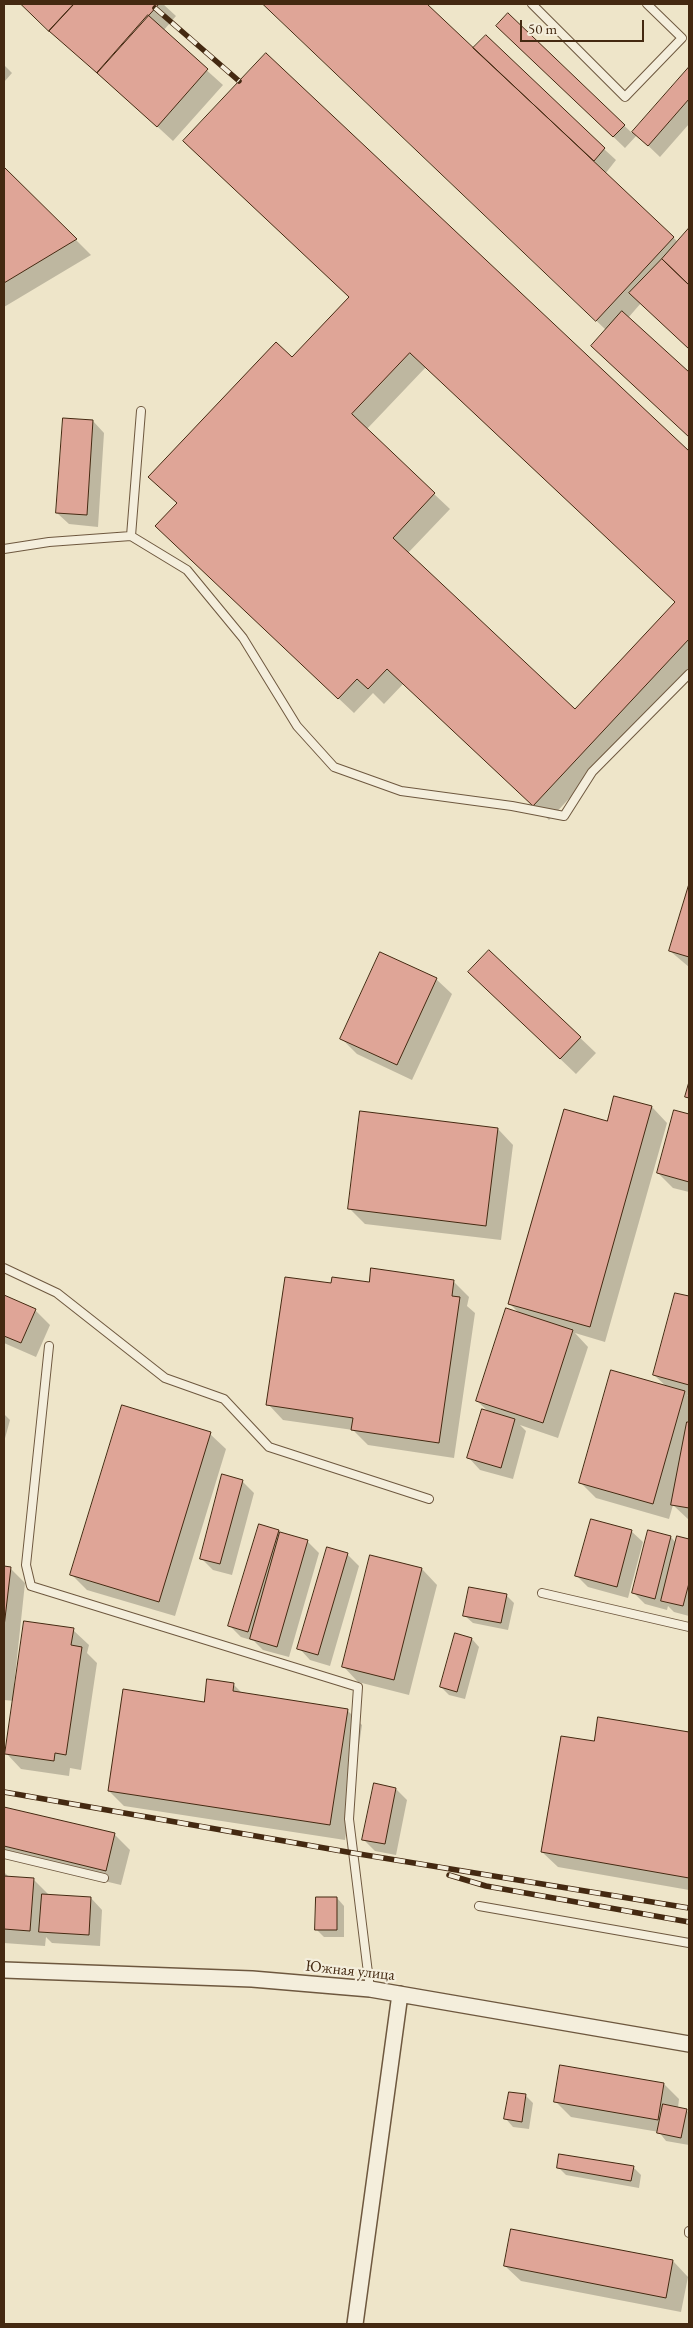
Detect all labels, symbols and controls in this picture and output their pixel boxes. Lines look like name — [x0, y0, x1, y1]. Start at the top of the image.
scale bar — [523, 10, 647, 42]
text: 50 m — [528, 19, 557, 38]
street label: Южная улица — [304, 1957, 396, 1985]

